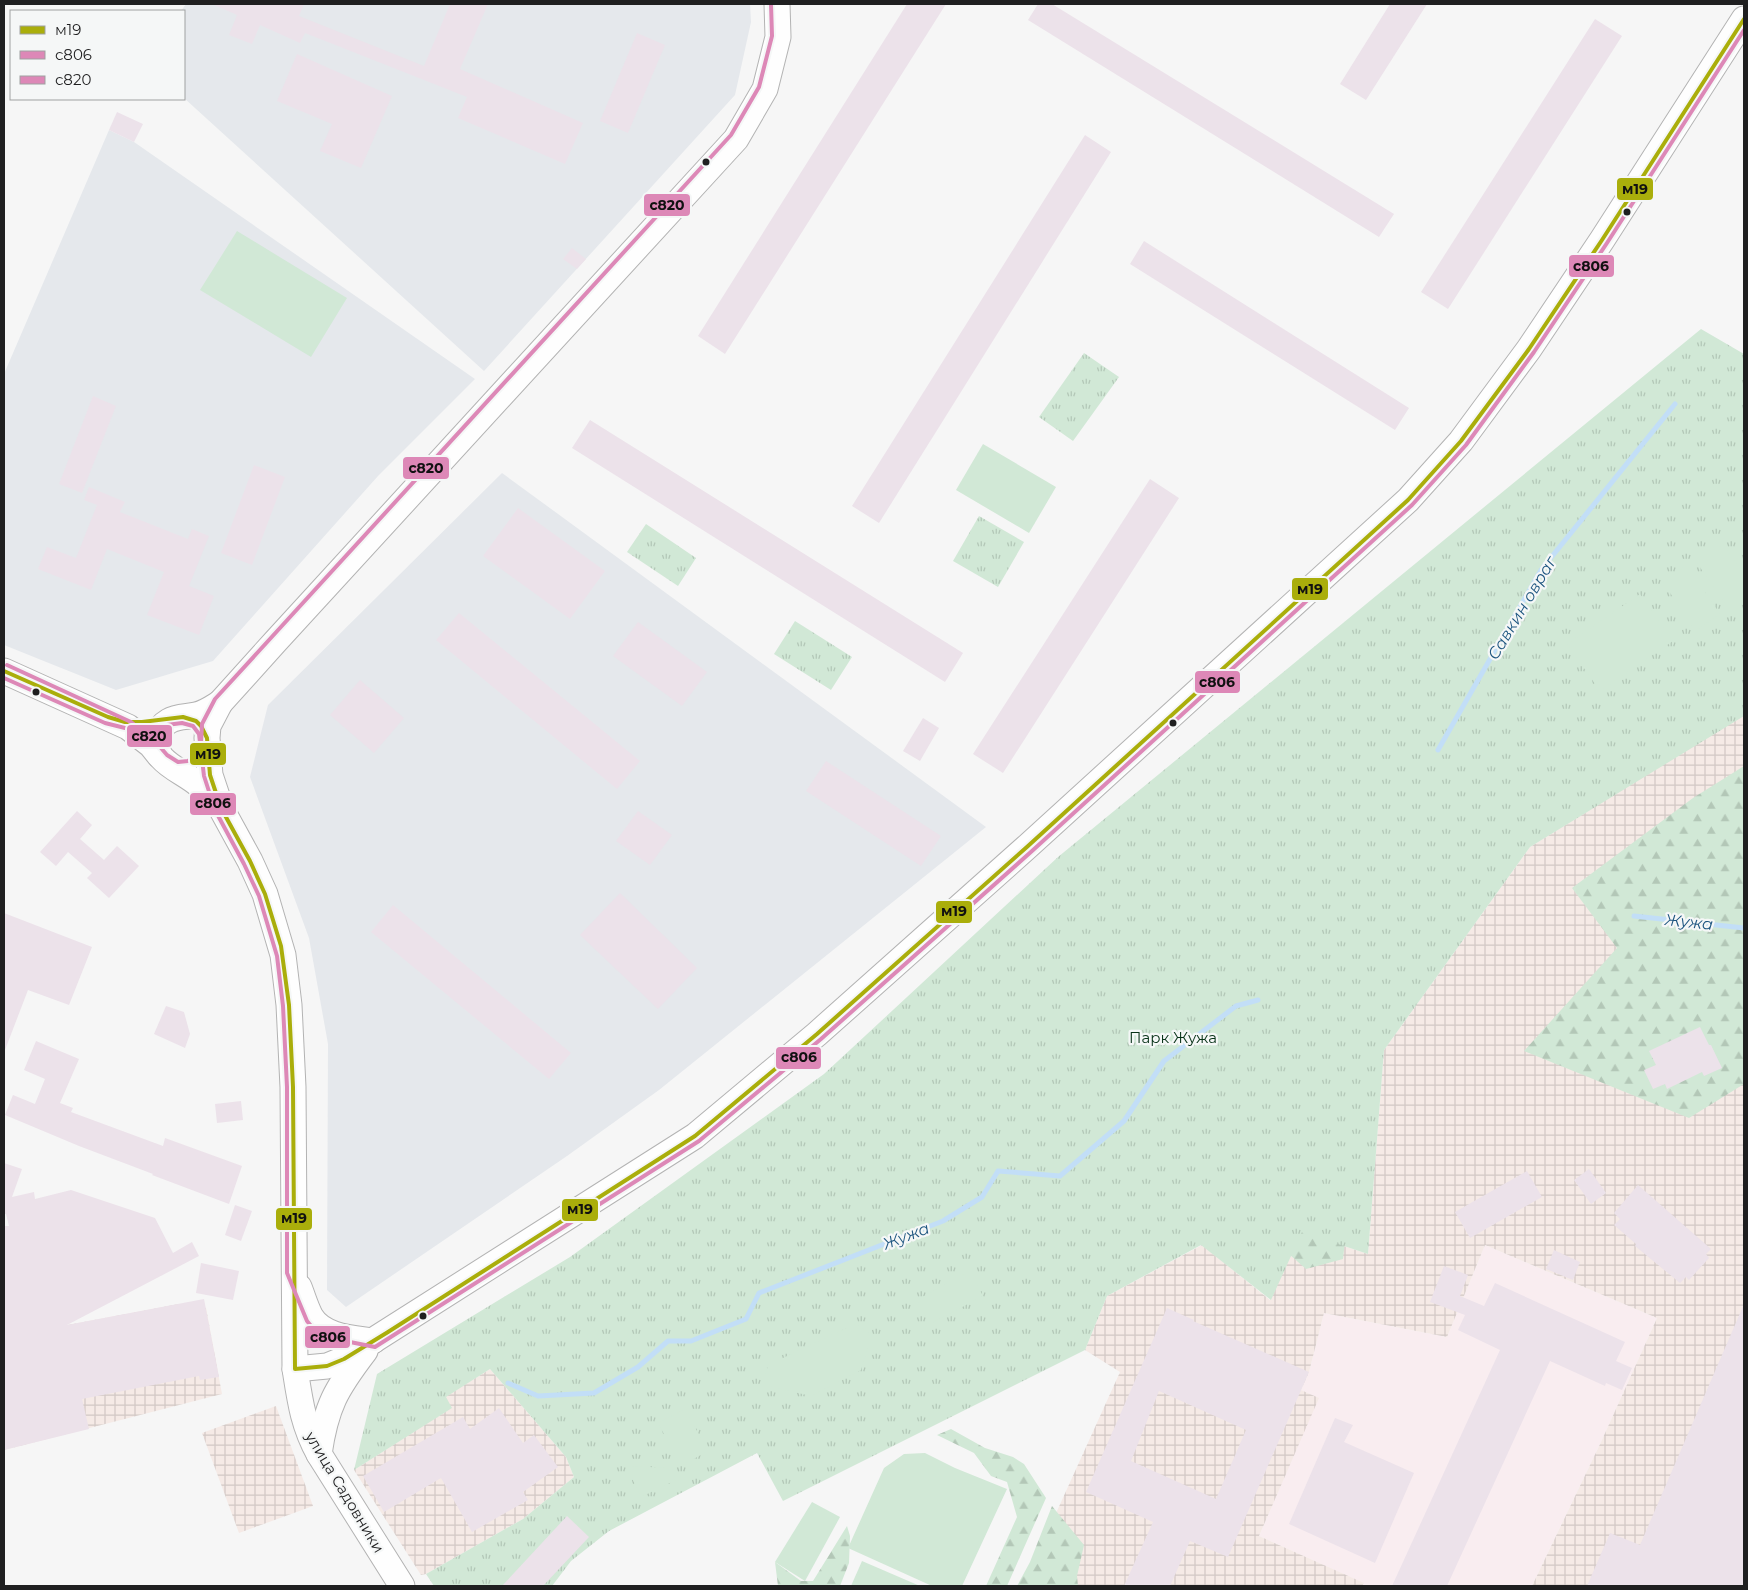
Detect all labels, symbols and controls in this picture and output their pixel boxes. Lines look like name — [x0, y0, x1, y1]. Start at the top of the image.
legend — [10, 10, 185, 100]
text: м19 — [55, 20, 81, 39]
text: с806 — [55, 45, 92, 64]
text: с820 — [55, 70, 91, 89]
unlabelled marker — [701, 157, 711, 167]
line badge: м19 — [1616, 177, 1654, 201]
text: м19 — [1622, 180, 1648, 198]
line badge: с820 — [643, 193, 691, 217]
text: с820 — [649, 196, 685, 214]
unlabelled marker — [1622, 207, 1632, 217]
line badge: с806 — [1568, 254, 1615, 278]
text: с806 — [1573, 257, 1609, 275]
line badge: с820 — [402, 456, 450, 480]
text: с820 — [408, 459, 444, 477]
water label: Савкин овраг — [1484, 552, 1561, 663]
line badge: м19 — [1291, 577, 1329, 601]
text: м19 — [1297, 580, 1323, 598]
line badge: с806 — [1194, 670, 1241, 694]
text: с806 — [1199, 673, 1235, 691]
unlabelled marker — [31, 687, 41, 697]
unlabelled marker — [1168, 718, 1178, 728]
line badge: с820 — [126, 724, 173, 748]
text: с820 — [131, 727, 167, 745]
line badge: м19 — [189, 742, 227, 766]
text: м19 — [195, 745, 221, 763]
line badge: с806 — [189, 792, 237, 816]
text: с806 — [195, 794, 231, 812]
line badge: м19 — [935, 900, 973, 924]
text: м19 — [941, 902, 967, 920]
water label: Жужа — [1663, 910, 1714, 934]
park label: Парк Жужа — [1129, 1028, 1217, 1047]
line badge: с806 — [775, 1046, 822, 1070]
text: с806 — [781, 1048, 817, 1066]
line badge: м19 — [561, 1198, 599, 1222]
text: м19 — [567, 1200, 593, 1218]
line badge: м19 — [275, 1207, 313, 1231]
text: м19 — [281, 1209, 307, 1227]
water label: Жужа — [879, 1218, 932, 1254]
unlabelled marker — [418, 1311, 428, 1321]
line badge: с806 — [304, 1325, 351, 1349]
text: с806 — [310, 1328, 346, 1346]
street label: улица Садовники — [301, 1427, 389, 1556]

